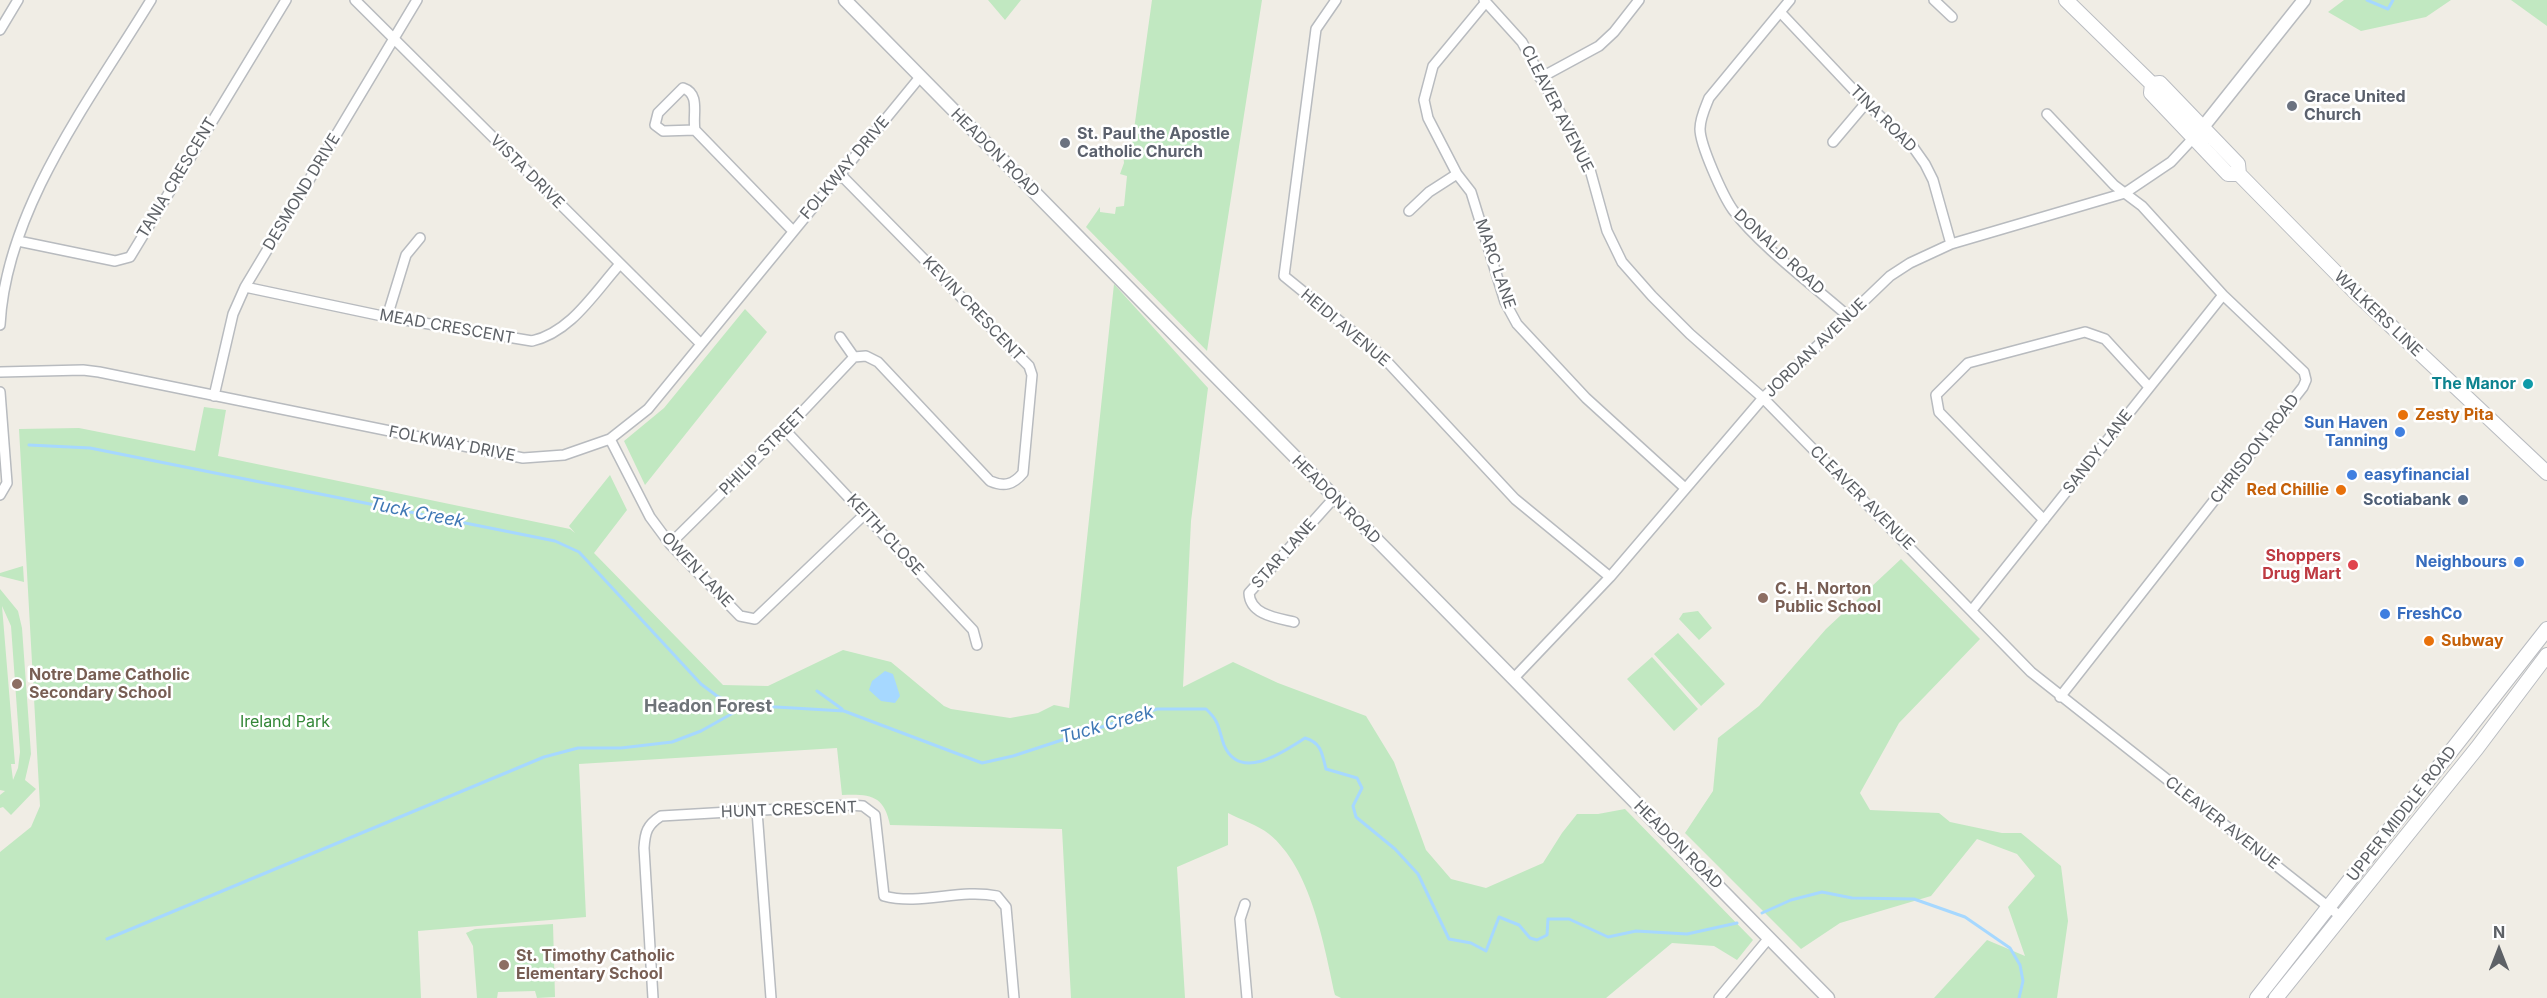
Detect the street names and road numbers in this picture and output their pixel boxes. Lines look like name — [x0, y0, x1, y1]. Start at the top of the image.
street label: CLEAVER AVENUE — [1517, 42, 1597, 176]
street label: TINA ROAD — [1846, 82, 1920, 156]
street label: HEADON ROAD — [947, 105, 1043, 201]
street label: FOLKWAY DRIVE — [796, 113, 894, 223]
street label: TANIA CRESCENT — [133, 114, 221, 242]
street label: DESMOND DRIVE — [260, 130, 344, 254]
street label: VISTA DRIVE — [486, 131, 568, 213]
street label: DONALD ROAD — [1730, 205, 1828, 299]
street label: MARC LANE — [1471, 217, 1519, 311]
street label: KEVIN CRESCENT — [918, 253, 1028, 365]
street label: WALKERS LINE — [2330, 267, 2426, 361]
street label: HEIDI AVENUE — [1297, 285, 1393, 371]
street label: JORDAN AVENUE — [1761, 294, 1871, 402]
street label: MEAD CRESCENT — [378, 306, 516, 348]
street label: CHRISDON ROAD — [2206, 391, 2304, 507]
street label: PHILIP STREET — [716, 405, 810, 499]
street label: SANDY LANE — [2059, 406, 2137, 498]
street label: FOLKWAY DRIVE — [387, 422, 517, 466]
street label: CLEAVER AVENUE — [1806, 442, 1918, 554]
street label: HEADON ROAD — [1288, 452, 1384, 548]
street label: KEITH CLOSE — [843, 491, 927, 579]
street label: STAR LANE — [1248, 515, 1320, 593]
street label: OWEN LANE — [657, 528, 737, 612]
street label: UPPER MIDDLE ROAD — [2343, 743, 2461, 885]
street label: CLEAVER AVENUE — [2161, 772, 2283, 874]
street label: HEADON ROAD — [1630, 797, 1726, 893]
street label: HUNT CRESCENT — [721, 798, 857, 822]

